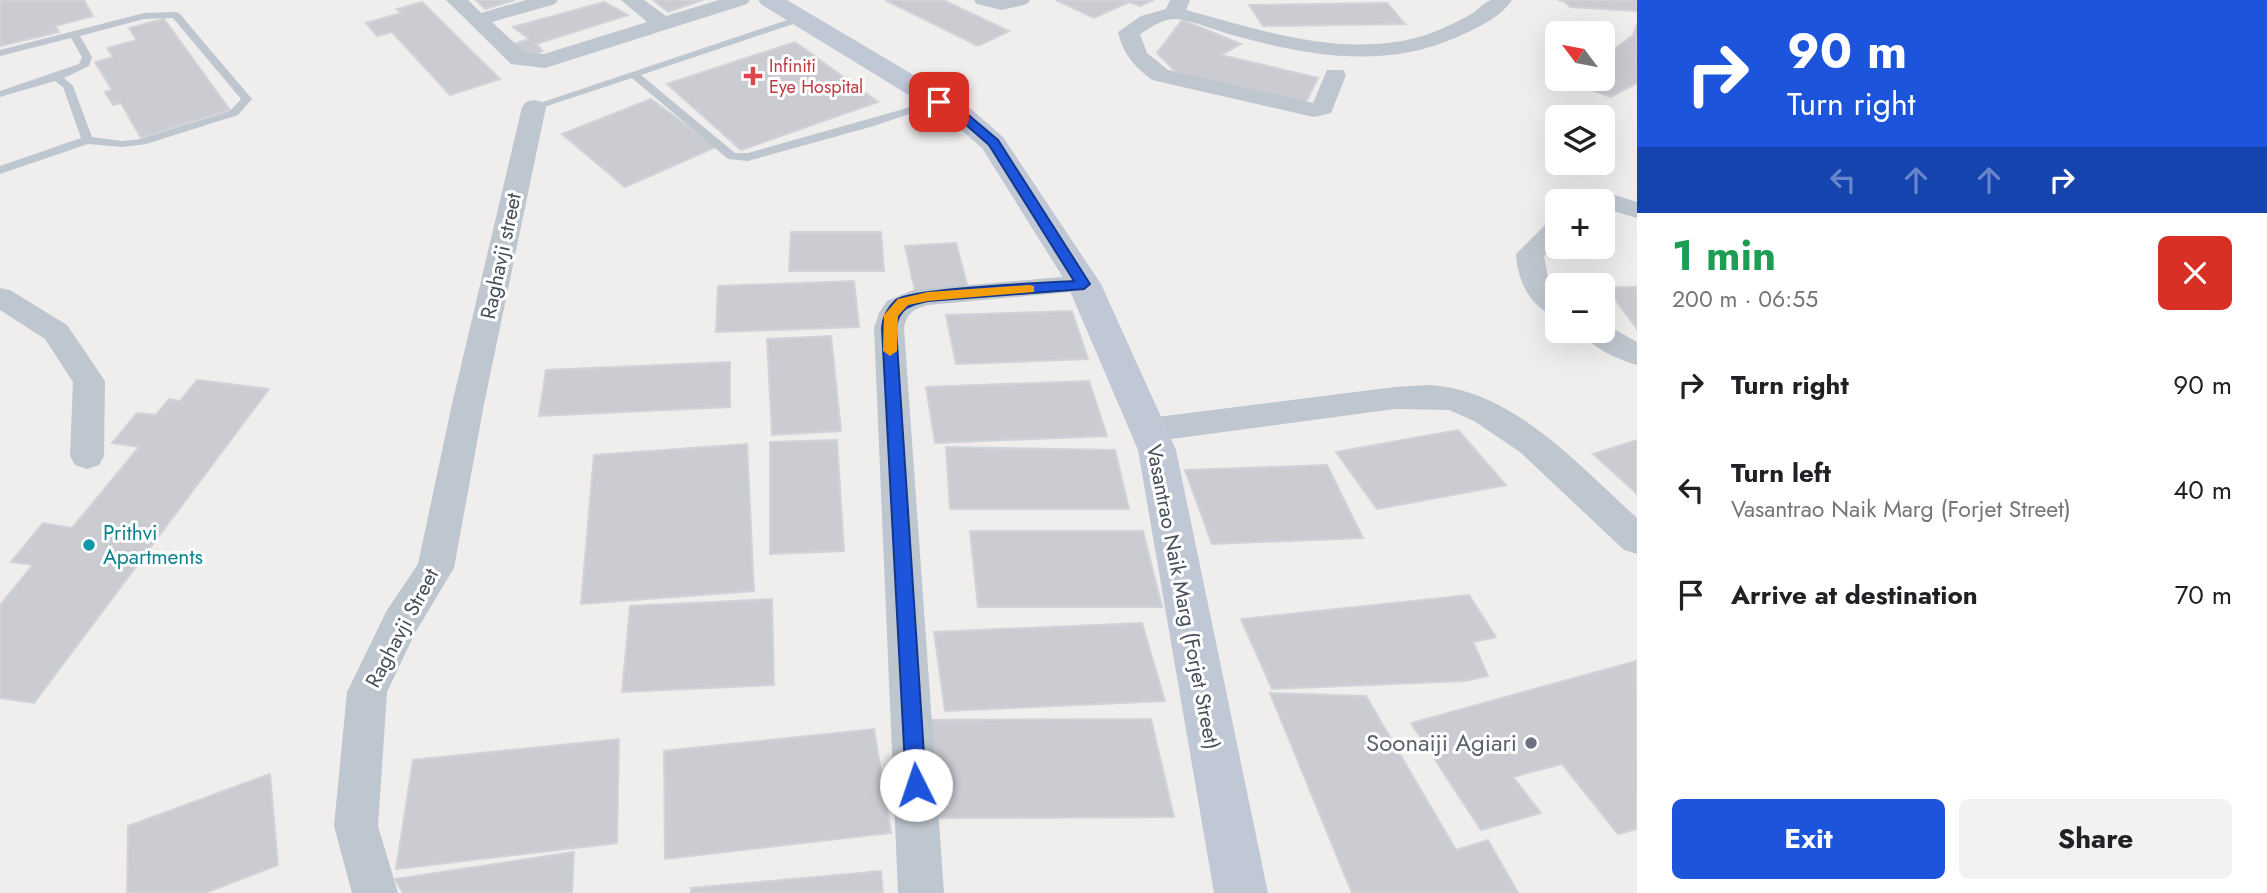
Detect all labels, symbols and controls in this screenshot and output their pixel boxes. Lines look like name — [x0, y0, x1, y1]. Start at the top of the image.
text: 90 m — [1787, 16, 1907, 86]
north arrow — [1545, 21, 1615, 91]
map controls — [1545, 21, 1615, 343]
icon: right — [1672, 28, 1763, 119]
place label: Infiniti Eye Hospital — [769, 53, 863, 100]
marker: Infiniti Eye Hospital — [743, 66, 763, 86]
pin — [909, 72, 969, 132]
text: Turn right — [1787, 81, 1916, 127]
icon: arrive — [920, 83, 958, 121]
button: layers — [1545, 105, 1615, 175]
icon: left — [1824, 161, 1862, 199]
icon: ahead — [1897, 161, 1935, 199]
icon: ahead — [1970, 161, 2008, 199]
icon: right — [2043, 161, 2081, 199]
button: + — [1545, 189, 1615, 259]
street label: Raghavji street — [473, 190, 529, 322]
text: 1 min — [1672, 225, 1776, 286]
button: close — [2158, 236, 2232, 310]
button: − — [1545, 273, 1615, 343]
text: 200 m · 06:55 — [1672, 282, 1818, 316]
icon: right — [1672, 366, 1710, 404]
text: Turn right — [1731, 366, 1849, 404]
text: 90 m — [2173, 366, 2232, 404]
street label: Vasantrao Naik Marg (Forjet Street) — [1139, 442, 1227, 752]
text: Turn left — [1731, 454, 1831, 492]
icon: left — [1672, 471, 1710, 509]
text: 40 m — [2173, 471, 2232, 509]
text: Vasantrao Naik Marg (Forjet Street) — [1731, 492, 2071, 526]
place label: Prithvi Apartments — [103, 518, 203, 572]
marker: Prithvi Apartments — [81, 537, 97, 553]
street label: Raghavji Street — [358, 563, 446, 693]
icon: arrive — [1672, 576, 1710, 614]
text: Arrive at destination — [1731, 576, 1978, 614]
text: 70 m — [2175, 576, 2232, 614]
place label: Soonaiji Agiari — [1366, 725, 1517, 760]
marker: Soonaiji Agiari — [1523, 735, 1539, 751]
position arrow — [879, 748, 953, 822]
button: Exit — [1672, 799, 1945, 879]
button: Share — [1959, 799, 2232, 879]

